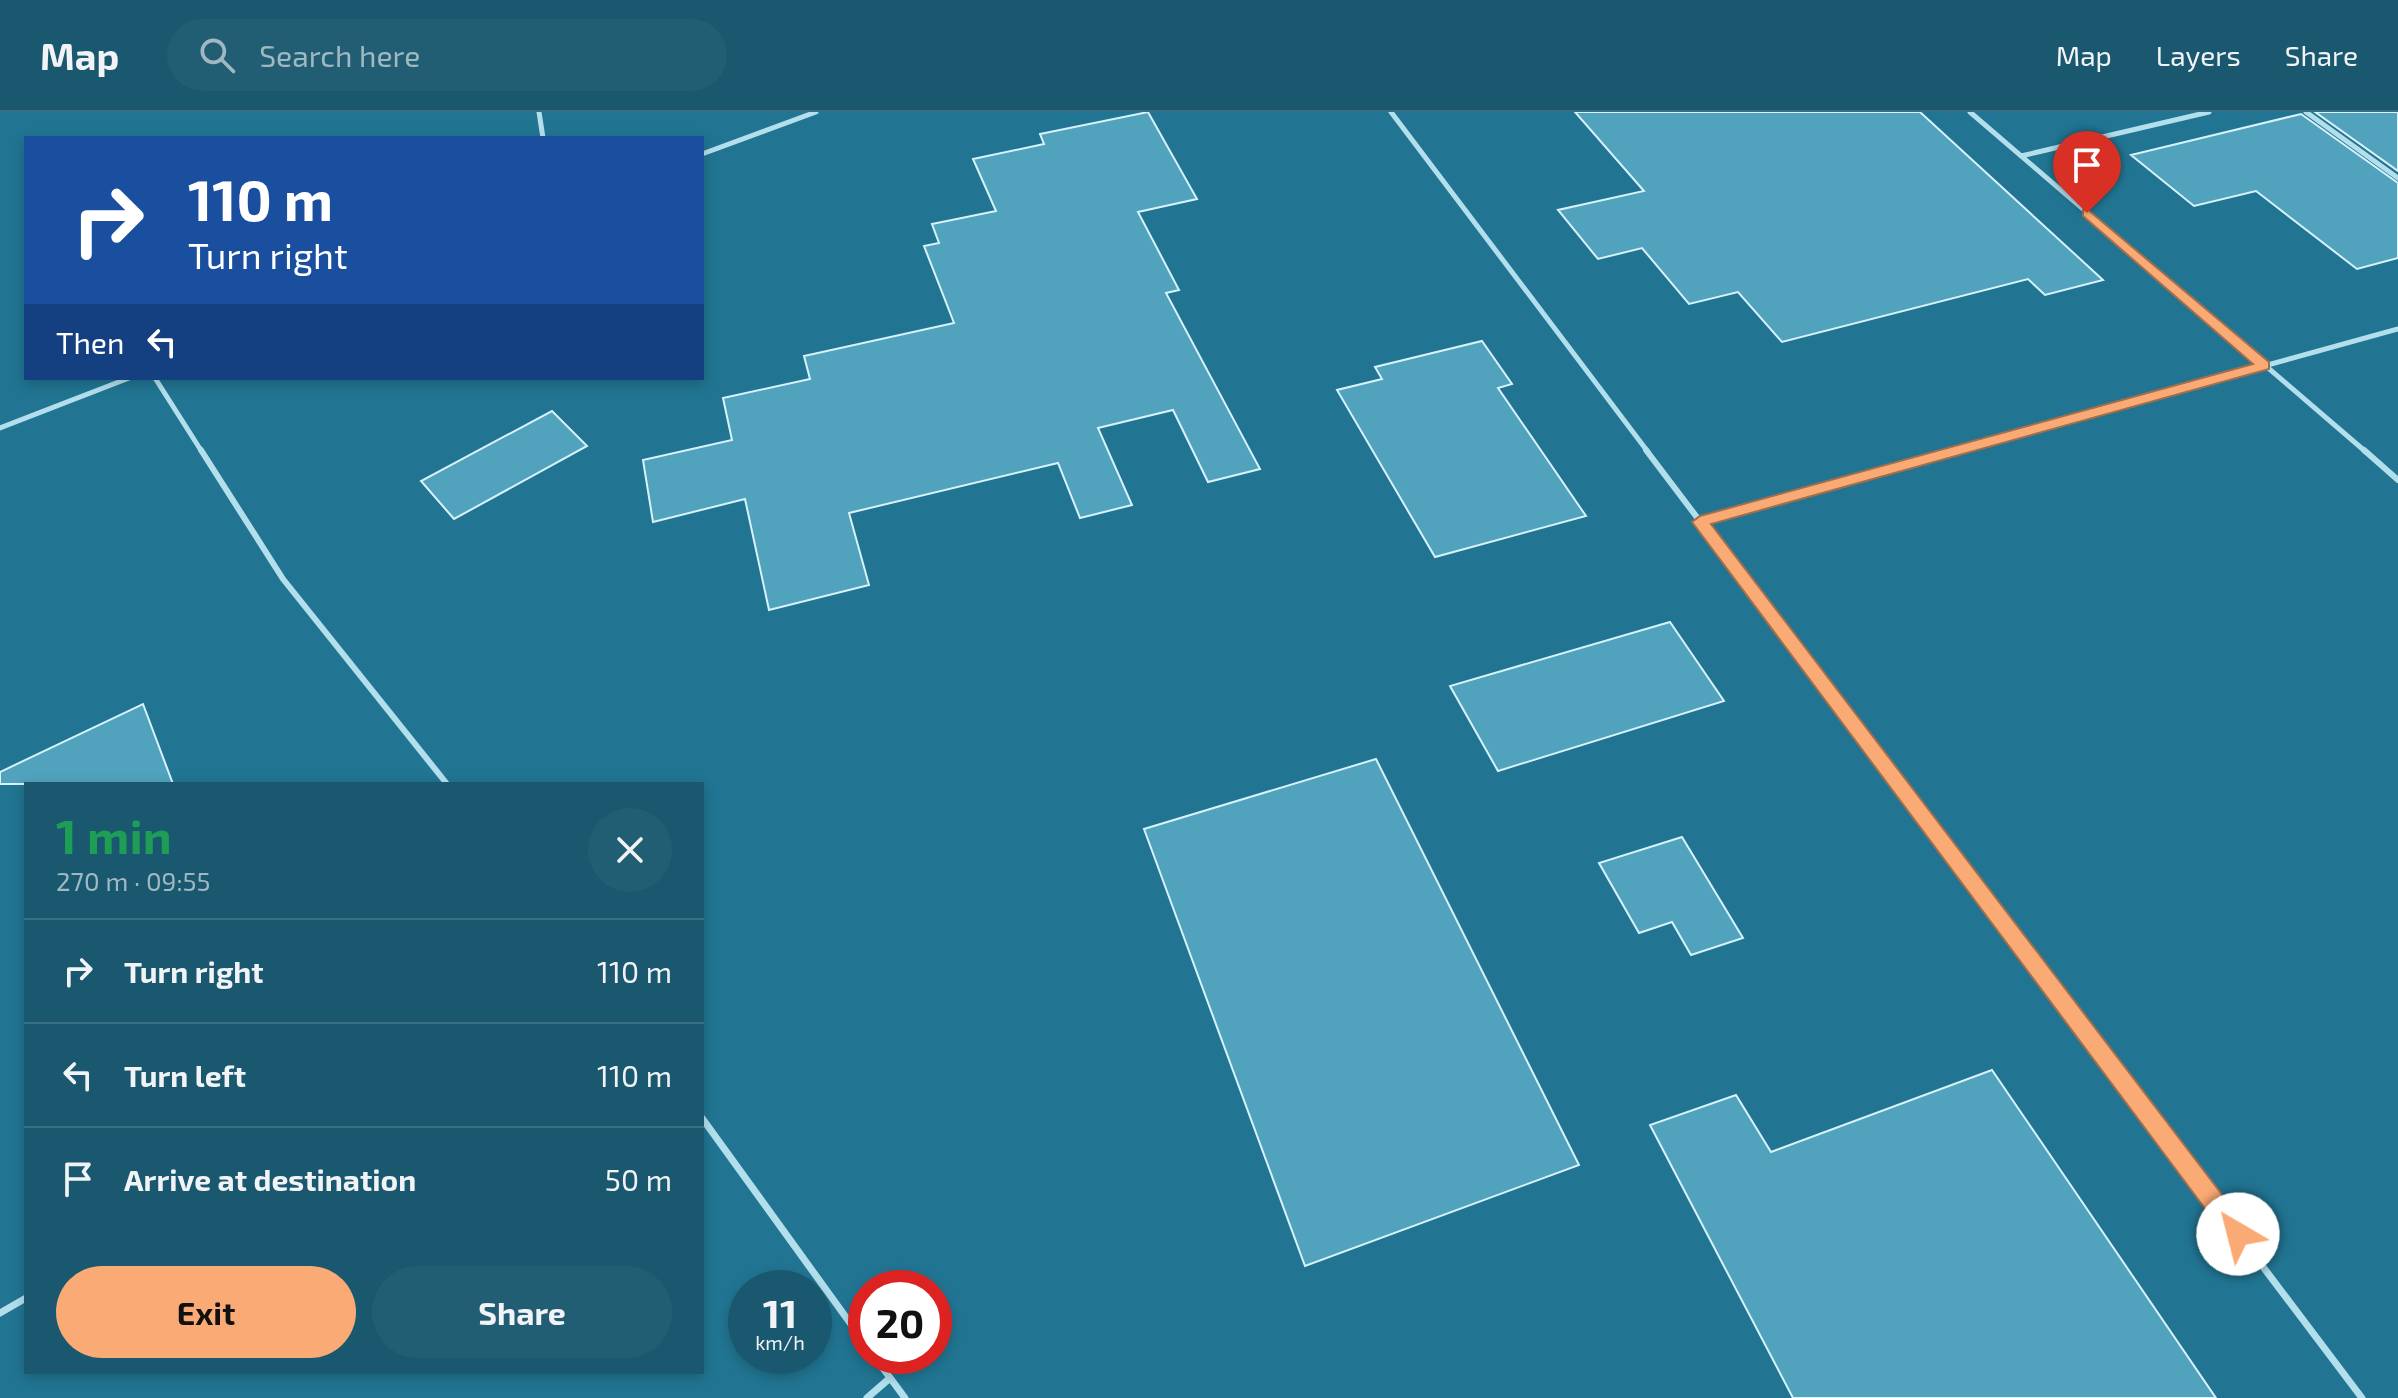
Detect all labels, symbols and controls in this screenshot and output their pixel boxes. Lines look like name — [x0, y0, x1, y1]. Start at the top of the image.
search box — [167, 19, 727, 91]
text: Map — [40, 32, 119, 78]
icon: search — [195, 33, 239, 77]
text: Search here — [259, 37, 420, 73]
text: Map — [2056, 38, 2112, 72]
text: Layers — [2156, 38, 2241, 72]
text: Share — [2285, 38, 2358, 72]
pin — [2053, 131, 2121, 213]
icon: arrive — [2065, 143, 2109, 187]
text: 110 m — [188, 165, 333, 232]
icon: right — [56, 168, 160, 272]
text: Turn right — [188, 233, 348, 276]
icon: left — [140, 320, 184, 364]
text: Then — [56, 324, 124, 360]
text: 1 min — [56, 806, 172, 864]
button: close — [588, 808, 672, 892]
text: 270 m · 09:55 — [56, 865, 210, 896]
icon: right — [56, 949, 100, 993]
text: Turn right — [124, 953, 264, 989]
text: 110 m — [597, 953, 672, 989]
icon: left — [56, 1053, 100, 1097]
text: Turn left — [124, 1057, 246, 1093]
text: 110 m — [597, 1057, 672, 1093]
icon: arrive — [56, 1157, 100, 1201]
text: Arrive at destination — [124, 1161, 416, 1197]
text: 50 m — [605, 1161, 672, 1197]
position arrow — [2196, 1192, 2280, 1276]
button: Exit — [56, 1266, 356, 1358]
button: Share — [372, 1266, 672, 1358]
speed limit sign: 20 — [848, 1270, 952, 1374]
text: 11 — [763, 1288, 797, 1336]
text: km/h — [755, 1330, 805, 1354]

